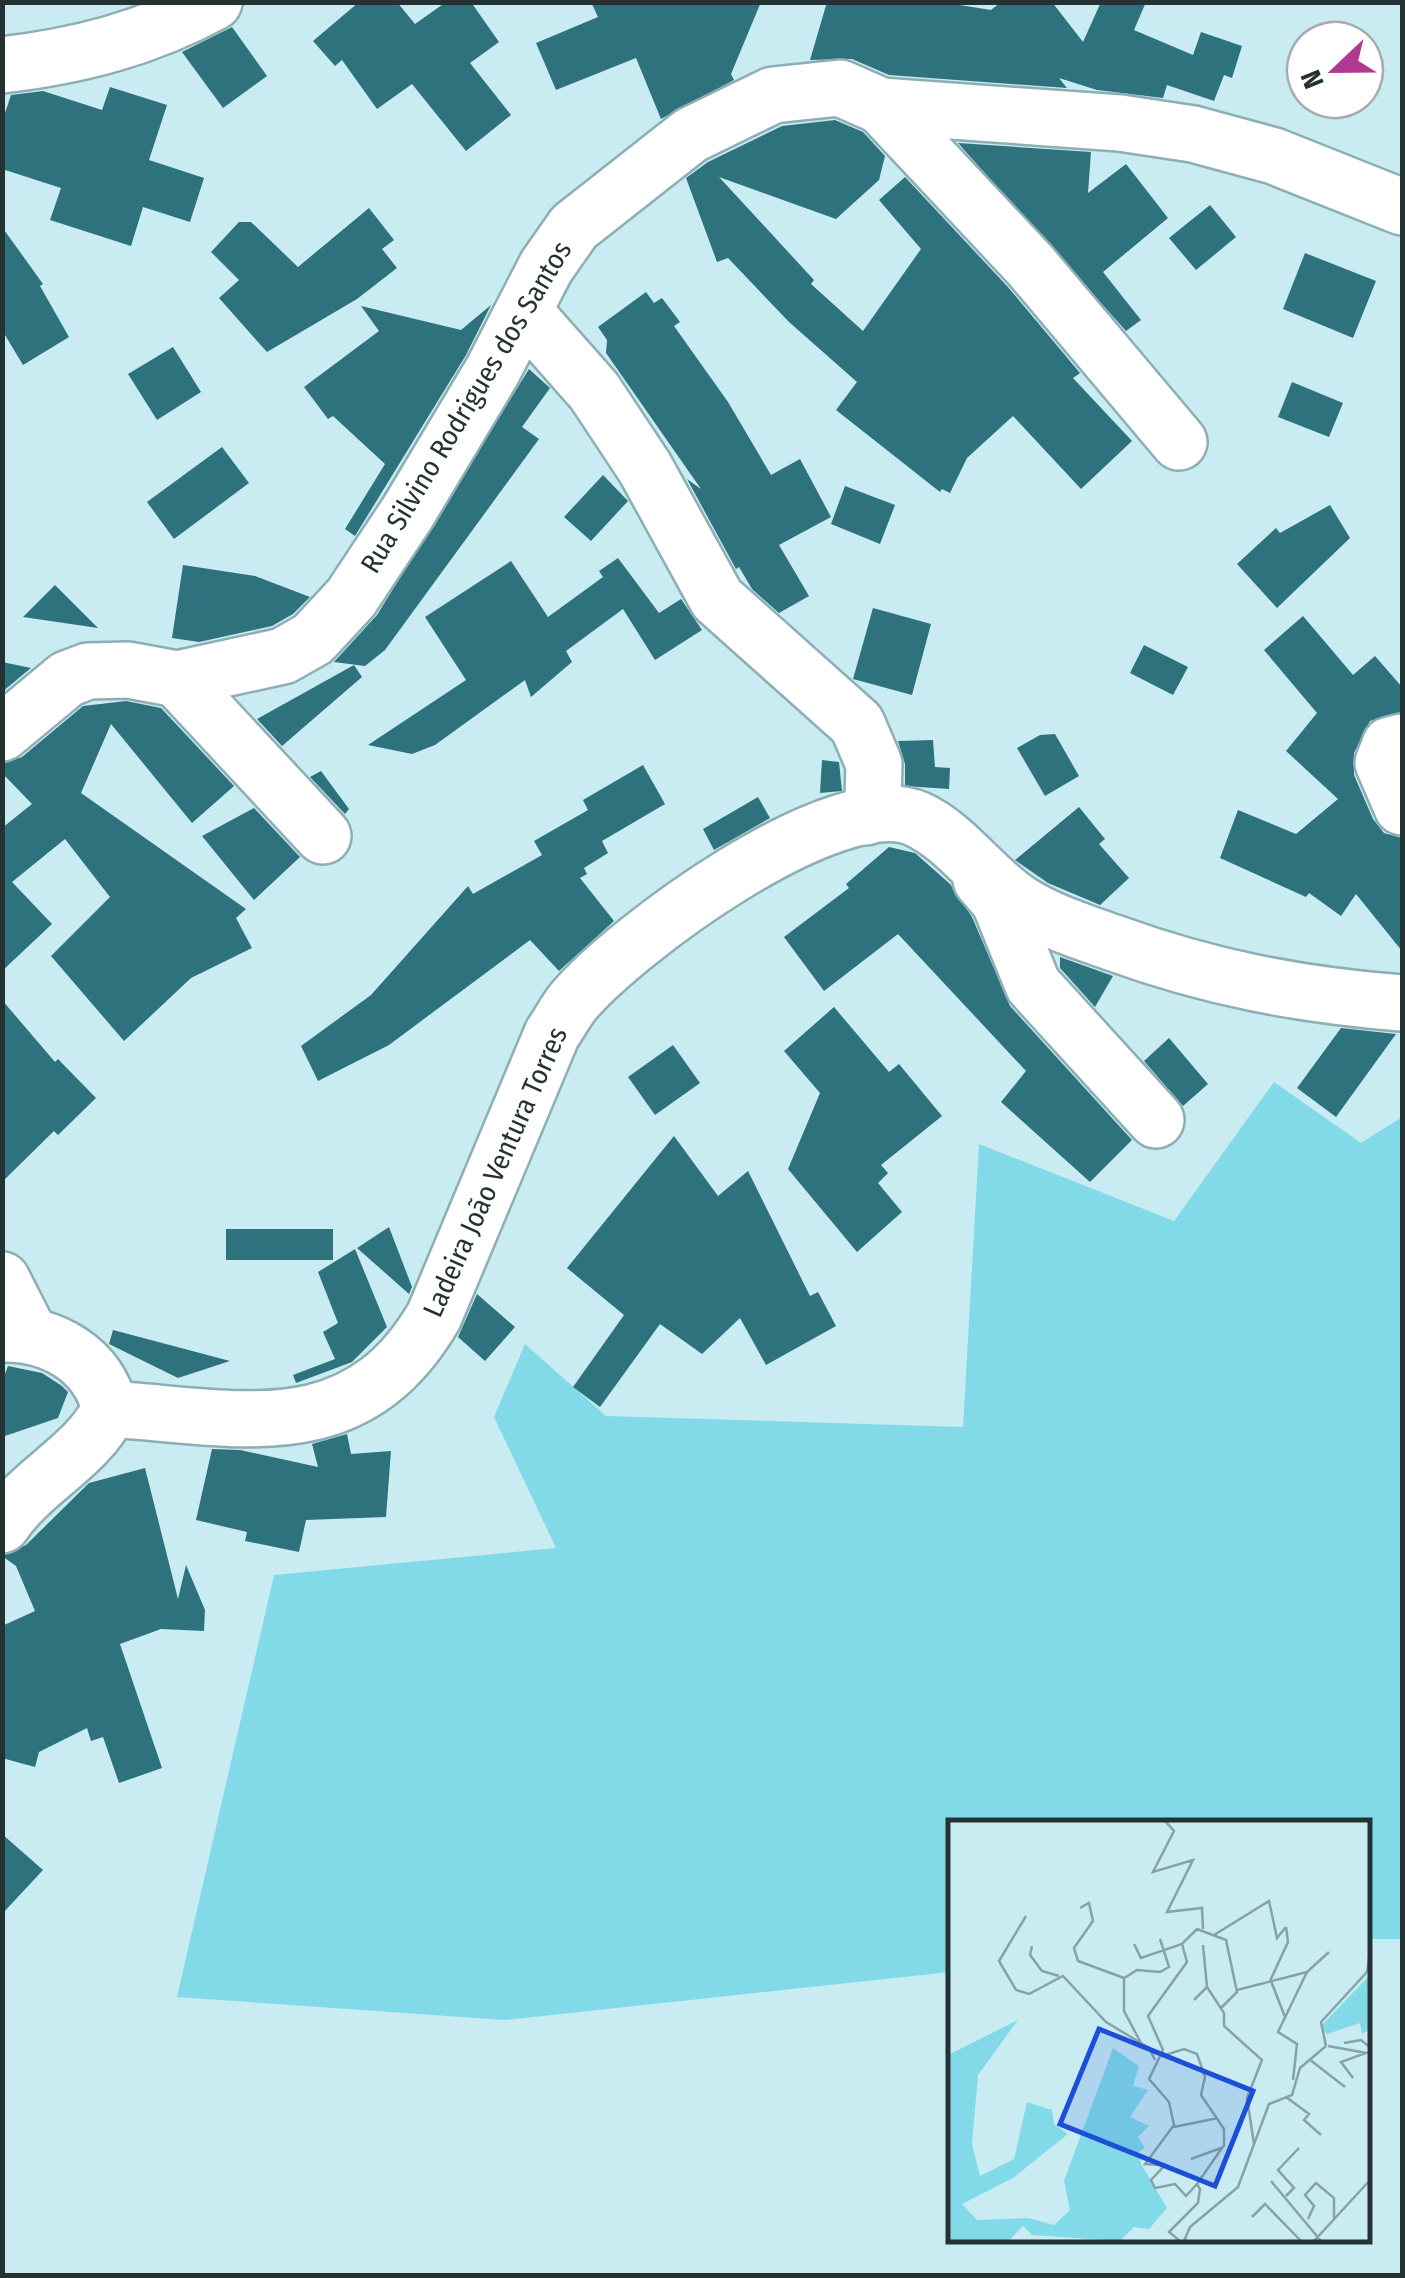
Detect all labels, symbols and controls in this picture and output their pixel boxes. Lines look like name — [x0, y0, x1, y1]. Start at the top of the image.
north arrow — [1285, 20, 1385, 120]
text: N — [1294, 65, 1331, 93]
street label: Rua Silvino Rodrigues dos Santos — [354, 235, 578, 579]
street label: Ladeira João Ventura Torres — [416, 1022, 574, 1322]
inset map — [948, 1820, 1370, 2243]

